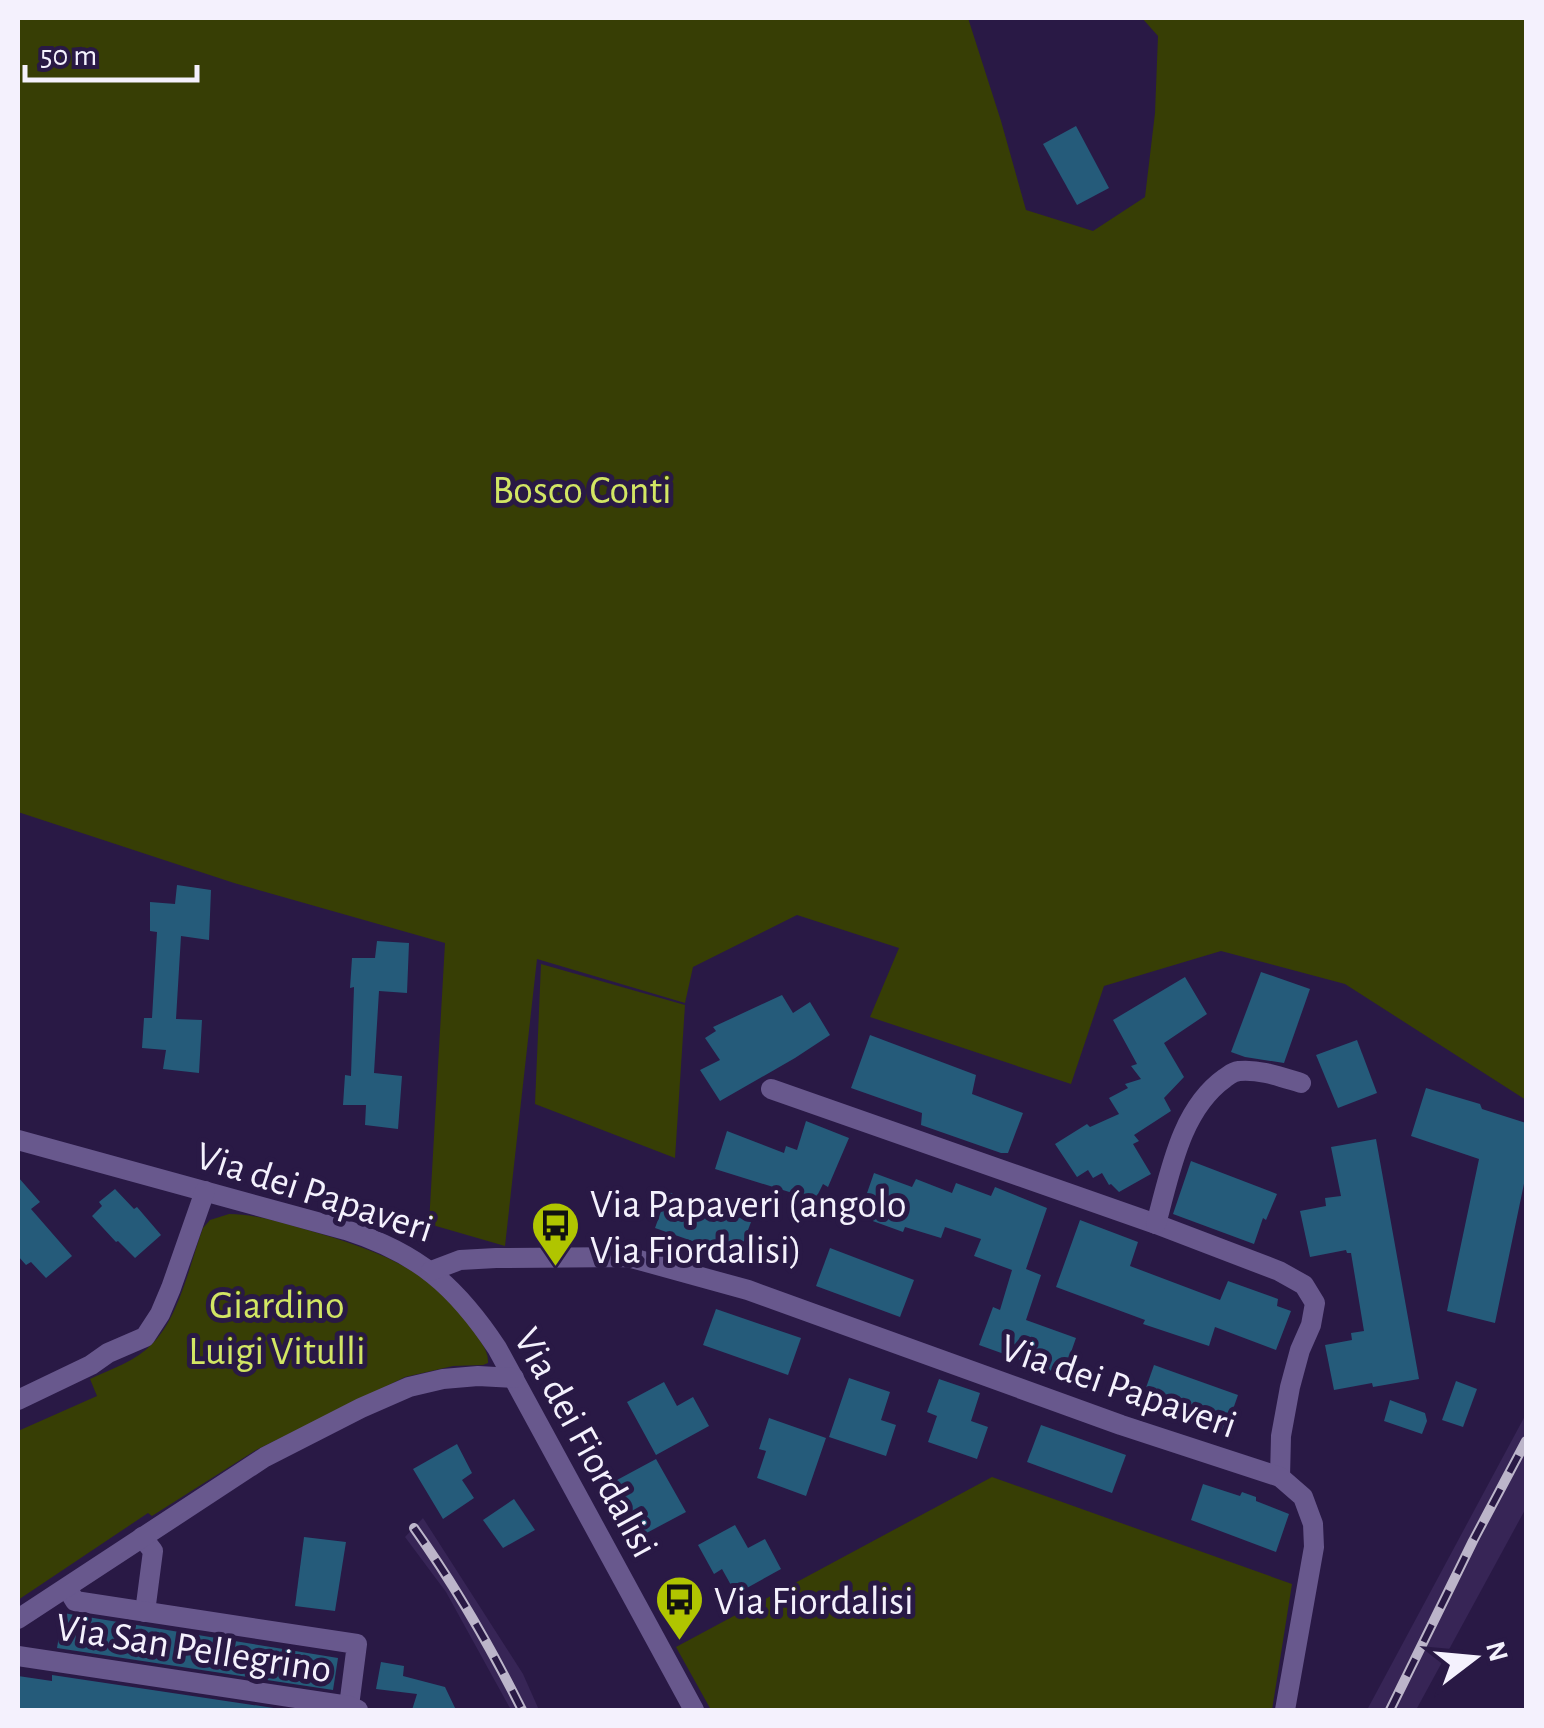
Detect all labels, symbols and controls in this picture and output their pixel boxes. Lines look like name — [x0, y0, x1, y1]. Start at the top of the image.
scale bar — [25, 20, 198, 82]
text: 50 m — [40, 41, 97, 71]
park label: Bosco Conti — [492, 471, 672, 511]
street label: Via dei Papaveri — [191, 1136, 438, 1250]
place label: Via Papaveri (angolo Via Fiordalisi) — [590, 1185, 907, 1271]
bus stop icon: Via Papaveri (angolo Via Fiordalisi) — [529, 1200, 581, 1268]
park label: Giardino Luigi Vitulli — [188, 1286, 366, 1372]
street label: Via dei Fiordalisi — [506, 1322, 665, 1564]
street label: Via dei Papaveri — [995, 1328, 1242, 1446]
bus stop icon: Via Fiordalisi — [653, 1574, 705, 1642]
place label: Via Fiordalisi — [714, 1582, 914, 1622]
street label: Via San Pellegrino — [53, 1607, 334, 1691]
north arrow — [1424, 1608, 1524, 1708]
text: N — [1480, 1638, 1512, 1665]

